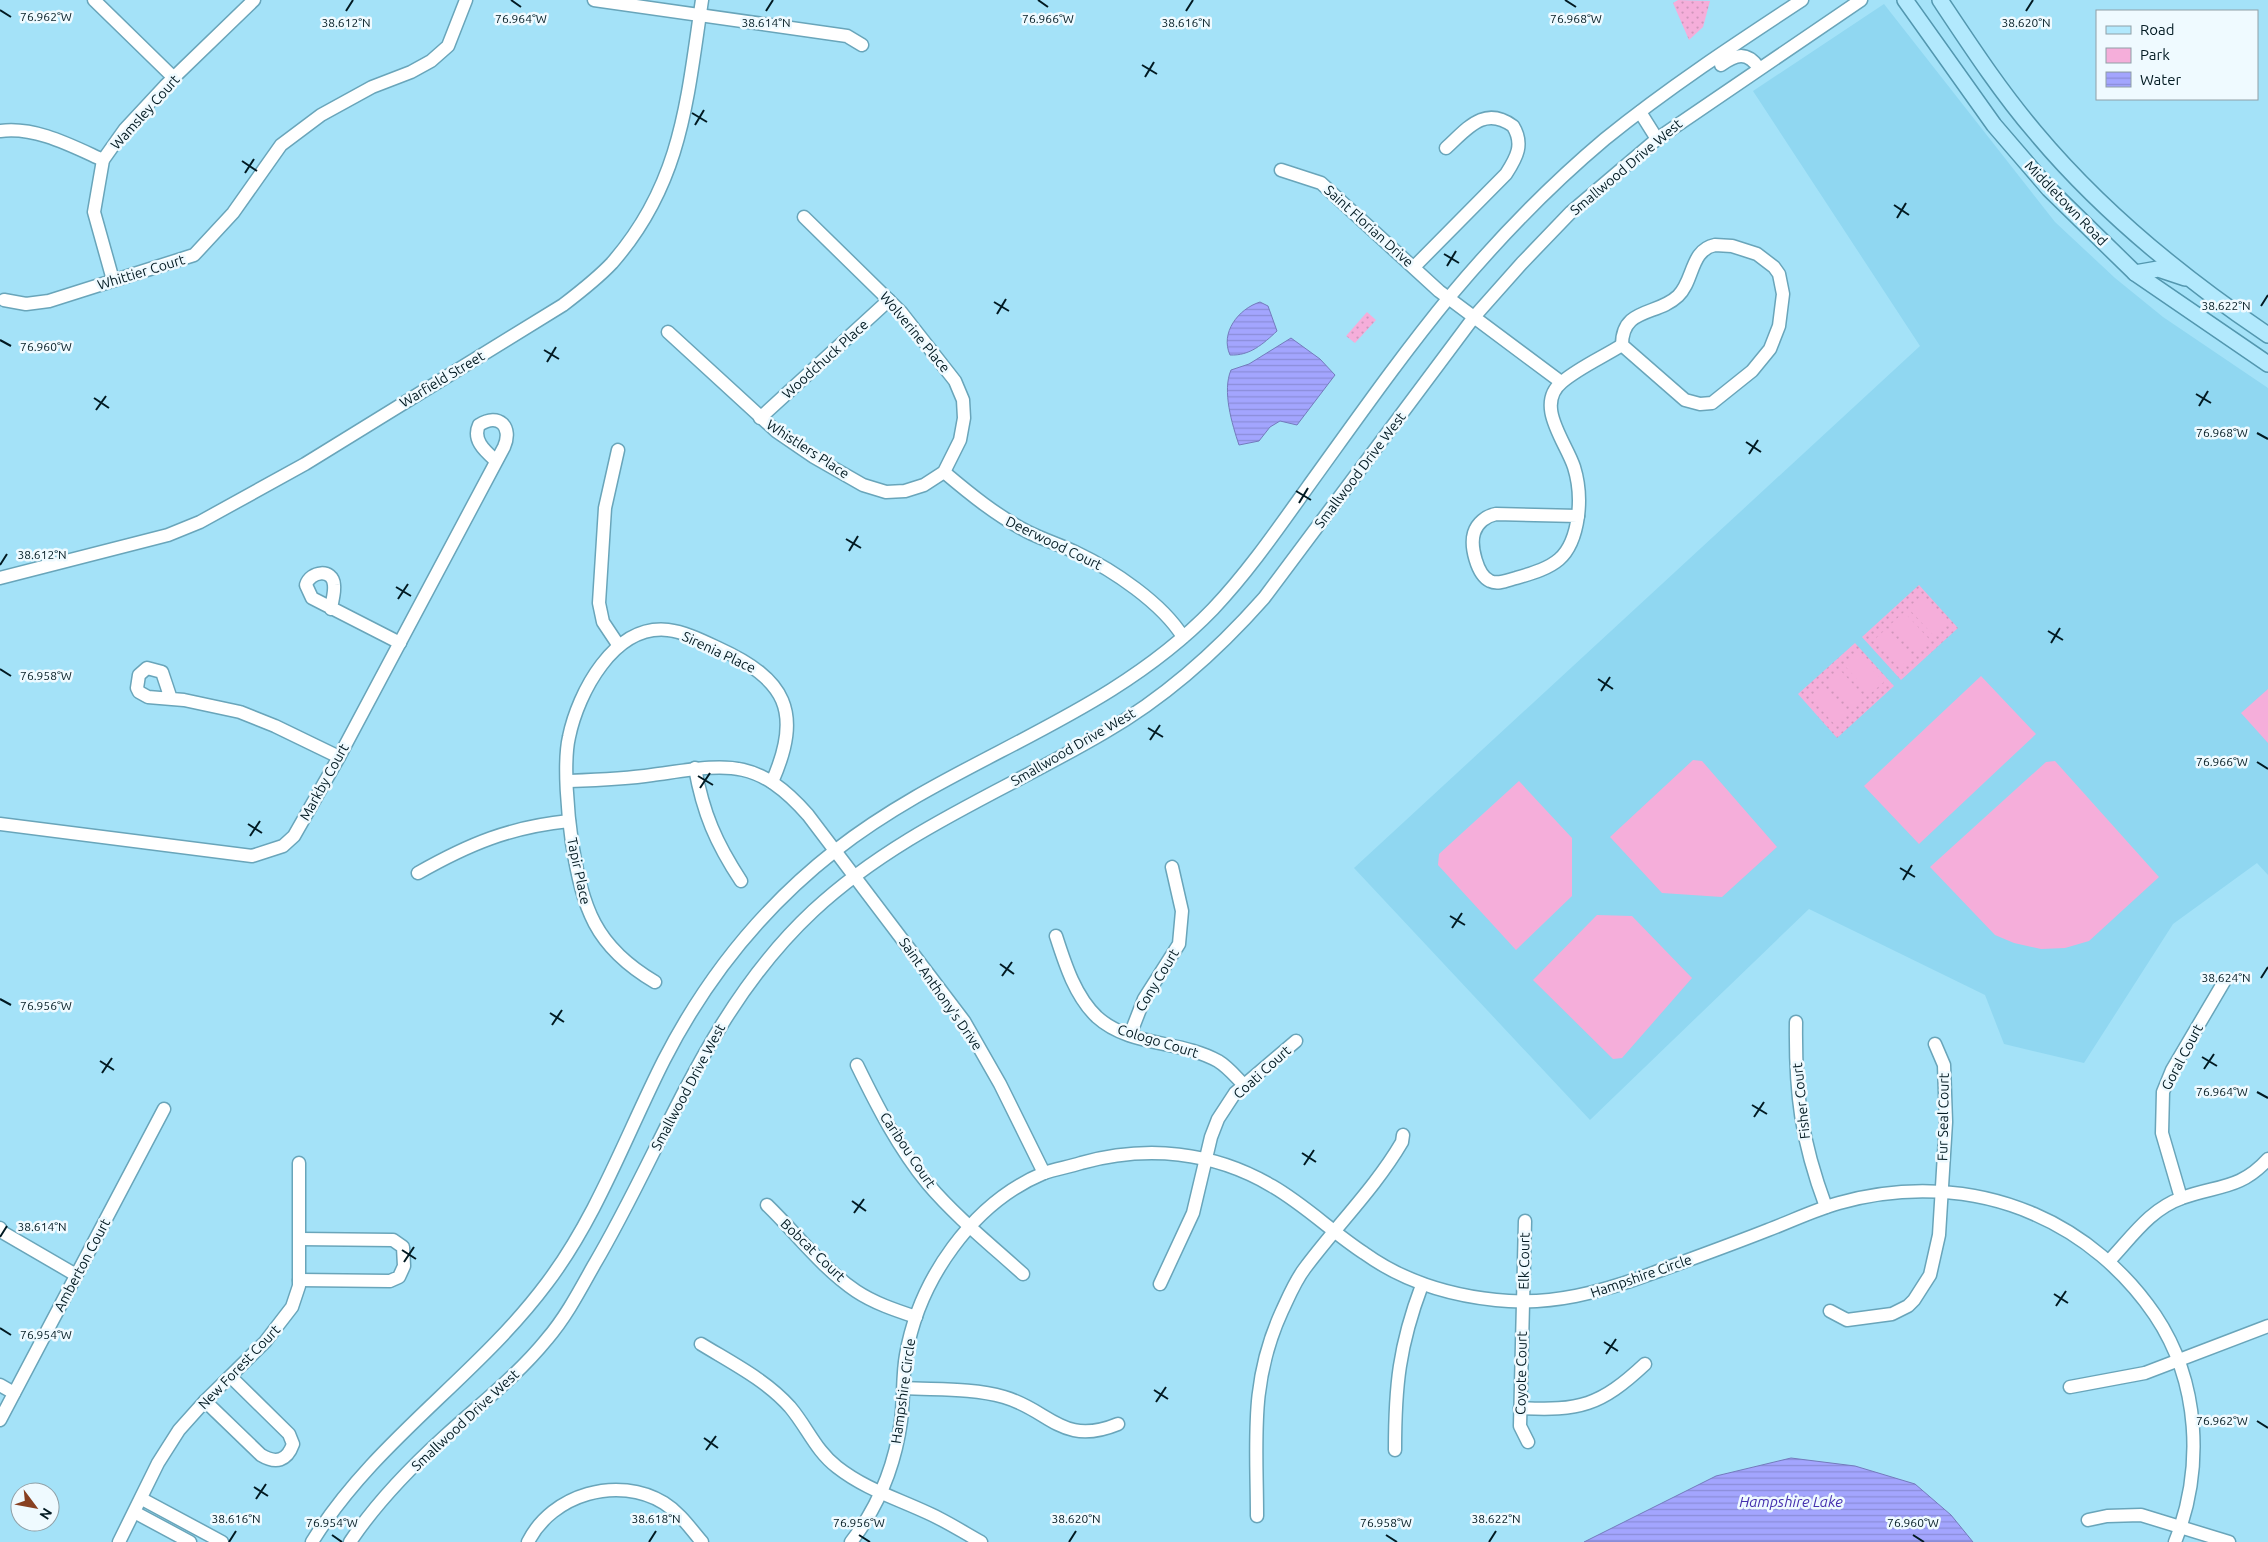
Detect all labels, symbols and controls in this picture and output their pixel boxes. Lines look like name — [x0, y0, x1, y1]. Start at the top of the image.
text: 76.962°W — [20, 10, 72, 23]
legend — [2096, 10, 2258, 100]
text: 76.964°W — [495, 12, 547, 25]
text: 76.966°W — [1022, 12, 1074, 25]
text: 76.968°W — [1550, 12, 1602, 25]
text: 38.612°N — [321, 16, 371, 29]
text: 38.614°N — [741, 16, 791, 29]
text: 38.616°N — [1161, 16, 1211, 29]
text: 38.620°N — [2001, 16, 2051, 29]
text: Road — [2140, 21, 2175, 38]
text: Park — [2140, 46, 2170, 63]
street label: Wamsley Court — [107, 71, 183, 153]
text: Water — [2140, 71, 2181, 88]
street label: Smallwood Drive West — [1567, 115, 1685, 218]
street label: Middletown Road — [2022, 157, 2110, 249]
street label: Saint Florian Drive — [1321, 182, 1417, 270]
street label: Whittier Court — [95, 251, 187, 293]
street label: Wolverine Place — [877, 288, 953, 376]
text: 38.622°N — [2201, 299, 2251, 312]
street label: Woodchuck Place — [779, 316, 871, 402]
text: 76.960°W — [20, 340, 72, 353]
street label: Warfield Street — [397, 347, 488, 411]
street label: Smallwood Drive West — [1311, 409, 1409, 531]
street label: Whistlers Place — [764, 416, 852, 482]
text: 76.968°W — [2196, 426, 2248, 439]
street label: Deerwood Court — [1003, 513, 1105, 573]
text: 38.612°N — [17, 548, 67, 561]
street label: Sirenia Place — [680, 628, 758, 676]
text: 76.958°W — [20, 669, 72, 682]
street label: Smallwood Drive West — [1008, 705, 1138, 789]
street label: Markby Court — [296, 740, 352, 823]
text: 76.966°W — [2196, 755, 2248, 768]
street label: Tapir Place — [564, 836, 594, 906]
street label: Saint Anthony's Drive — [896, 935, 986, 1053]
street label: Cony Court — [1132, 945, 1182, 1014]
text: 38.624°N — [2201, 971, 2251, 984]
text: 76.956°W — [20, 999, 72, 1012]
street label: Smallwood Drive West — [648, 1021, 728, 1153]
street label: Cologo Court — [1116, 1021, 1201, 1061]
street label: Goral Court — [2158, 1021, 2206, 1093]
street label: Coati Court — [1230, 1042, 1294, 1102]
street label: Fisher Court — [1789, 1062, 1813, 1140]
street label: Fur Seal Court — [1934, 1072, 1952, 1161]
text: 76.964°W — [2196, 1085, 2248, 1098]
street label: Caribou Court — [877, 1109, 939, 1191]
street label: Amberton Court — [51, 1215, 113, 1314]
street label: Bobcat Court — [778, 1215, 849, 1285]
text: 38.614°N — [17, 1220, 67, 1233]
street label: Elk Court — [1516, 1232, 1533, 1290]
street label: Hampshire Circle — [1588, 1251, 1694, 1301]
street label: New Forest Court — [195, 1321, 284, 1412]
text: 76.954°W — [20, 1328, 72, 1341]
street label: Coyote Court — [1512, 1331, 1530, 1415]
street label: Hampshire Circle — [888, 1337, 918, 1445]
street label: Smallwood Drive West — [408, 1366, 522, 1474]
text: 76.962°W — [2196, 1414, 2248, 1427]
north arrow — [10, 1482, 60, 1532]
water label: Hampshire Lake — [1739, 1493, 1843, 1510]
text: N — [36, 1505, 56, 1523]
text: 38.616°N — [211, 1512, 261, 1525]
text: 38.618°N — [631, 1512, 681, 1525]
text: 38.620°N — [1051, 1512, 1101, 1525]
text: 38.622°N — [1471, 1512, 1521, 1525]
text: 76.954°W — [306, 1516, 358, 1529]
text: 76.956°W — [833, 1516, 885, 1529]
text: 76.958°W — [1360, 1516, 1412, 1529]
text: 76.960°W — [1887, 1516, 1939, 1529]

